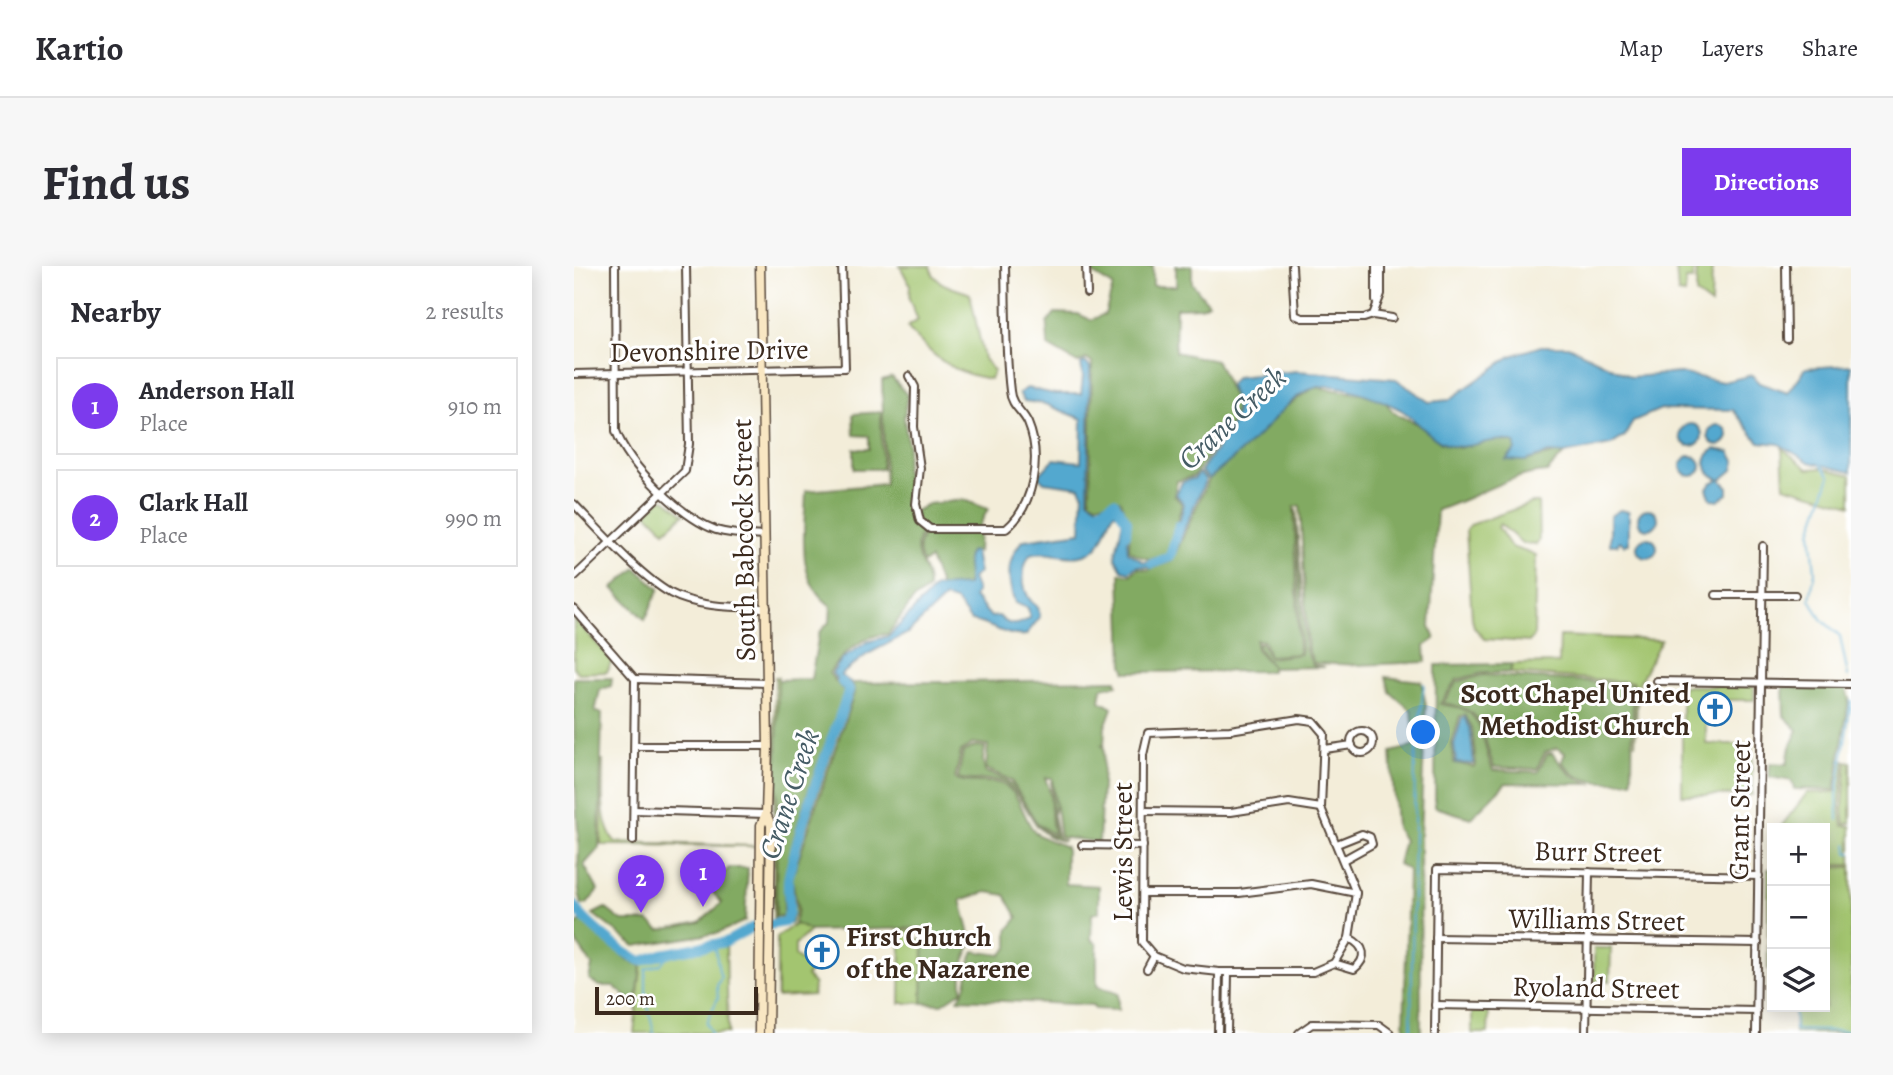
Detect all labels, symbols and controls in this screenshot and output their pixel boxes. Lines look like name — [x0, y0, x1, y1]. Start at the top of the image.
text: Kartio — [35, 26, 123, 71]
text: Map — [1619, 32, 1663, 64]
text: Layers — [1701, 32, 1764, 64]
text: Share — [1802, 32, 1858, 64]
button: Directions — [1682, 148, 1851, 216]
text: Find us — [42, 149, 190, 216]
text: Nearby — [70, 292, 161, 332]
text: 2 results — [426, 296, 504, 327]
street label: Devonshire Drive — [609, 330, 809, 372]
water label: Crane Creek — [1169, 358, 1295, 478]
text: Anderson Hall — [139, 373, 294, 408]
text: 1 — [91, 391, 99, 422]
text: 910 m — [448, 391, 502, 422]
text: Place — [139, 408, 188, 439]
street label: South Babcock Street — [723, 418, 765, 662]
text: Clark Hall — [139, 485, 248, 520]
text: 2 — [89, 503, 101, 534]
text: 990 m — [445, 503, 502, 534]
text: Place — [139, 520, 188, 551]
place label: Scott Chapel United Methodist Church — [1460, 675, 1691, 745]
church icon: Scott Chapel United Methodist Church — [1696, 690, 1734, 728]
your location — [1406, 715, 1440, 749]
water label: Crane Creek — [749, 724, 829, 864]
street label: Grant Street — [1720, 739, 1760, 881]
street label: Lewis Street — [1104, 782, 1142, 922]
map controls — [1767, 823, 1830, 1012]
button: + — [1767, 823, 1830, 886]
street label: Burr Street — [1534, 832, 1662, 872]
pin: 1 — [680, 849, 726, 907]
pin: 2 — [618, 855, 664, 913]
button: − — [1767, 886, 1830, 949]
street label: Williams Street — [1507, 899, 1686, 941]
place label: First Church of the Nazarene — [846, 918, 1030, 988]
church icon: First Church of the Nazarene — [803, 933, 841, 971]
button: layers — [1767, 949, 1830, 1012]
street label: Ryoland Street — [1512, 968, 1680, 1008]
scale bar — [595, 984, 758, 1016]
text: 200 m — [606, 986, 655, 1012]

